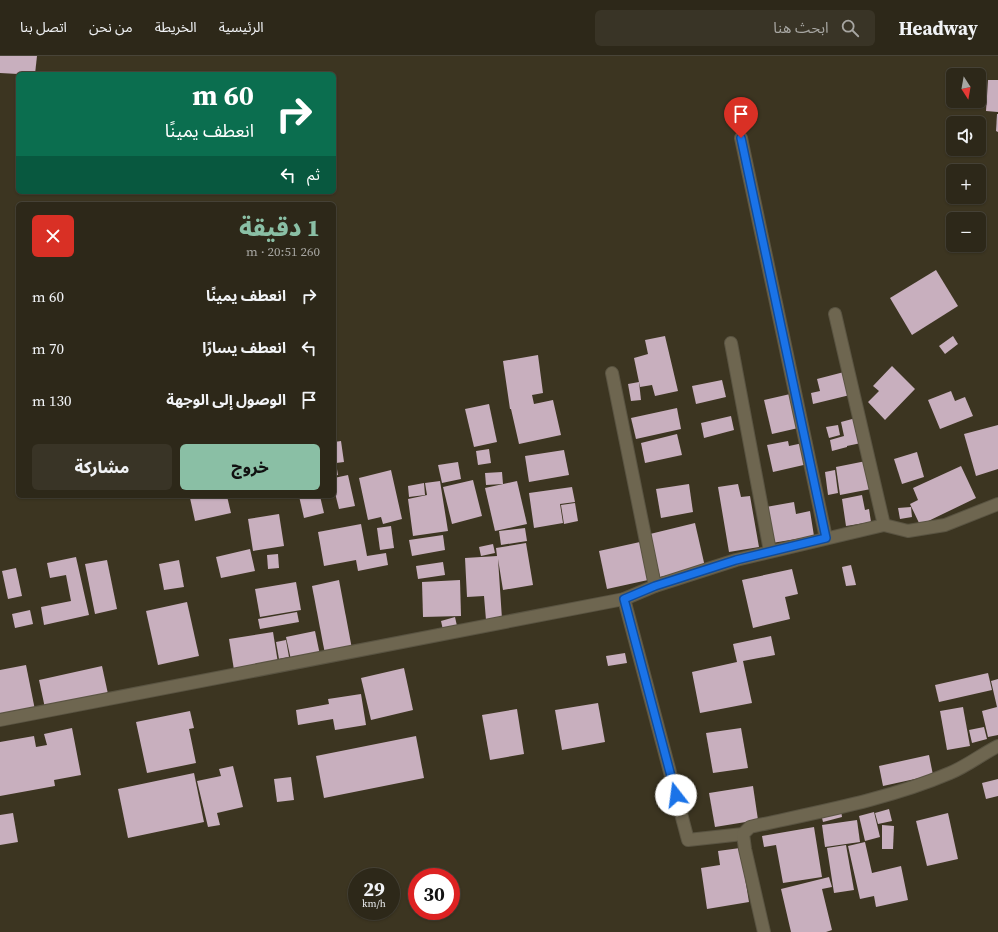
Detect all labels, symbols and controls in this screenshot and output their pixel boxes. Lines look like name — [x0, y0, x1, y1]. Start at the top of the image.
search box — [595, 10, 875, 46]
text: Headway — [899, 15, 978, 41]
text: اتصل بنا — [20, 17, 67, 37]
text: من نحن — [89, 17, 133, 37]
text: الخريطة — [155, 17, 197, 37]
text: الرئيسية — [219, 17, 264, 37]
text: ابحث هنا — [773, 17, 829, 38]
icon: search — [839, 17, 861, 39]
north arrow — [946, 68, 986, 108]
map controls — [946, 68, 986, 252]
text: 60 m — [192, 76, 254, 114]
icon: right — [268, 88, 320, 140]
pin — [724, 97, 758, 138]
icon: arrive — [730, 103, 752, 125]
button: sound — [946, 116, 986, 156]
text: انعطف يمينًا — [165, 118, 254, 143]
icon: left — [277, 164, 299, 186]
text: ثم — [307, 164, 320, 185]
button: + — [946, 164, 986, 204]
text: 1 دقيقة — [239, 211, 320, 244]
button: − — [946, 212, 986, 252]
button: close — [32, 215, 74, 257]
text: 260 m · 20:51 — [246, 243, 320, 260]
text: انعطف يمينًا — [206, 285, 286, 306]
icon: right — [298, 285, 320, 307]
text: 60 m — [32, 286, 64, 307]
text: انعطف يسارًا — [202, 337, 286, 358]
icon: left — [298, 337, 320, 359]
text: 70 m — [32, 338, 64, 359]
text: الوصول إلى الوجهة — [166, 389, 286, 410]
icon: arrive — [298, 389, 320, 411]
text: 130 m — [32, 390, 72, 411]
button: مشاركة — [32, 444, 172, 490]
button: خروج — [180, 444, 320, 490]
position arrow — [655, 774, 697, 816]
speed limit sign: 30 — [408, 868, 460, 920]
text: 29 — [363, 875, 385, 903]
text: km/h — [362, 897, 386, 910]

